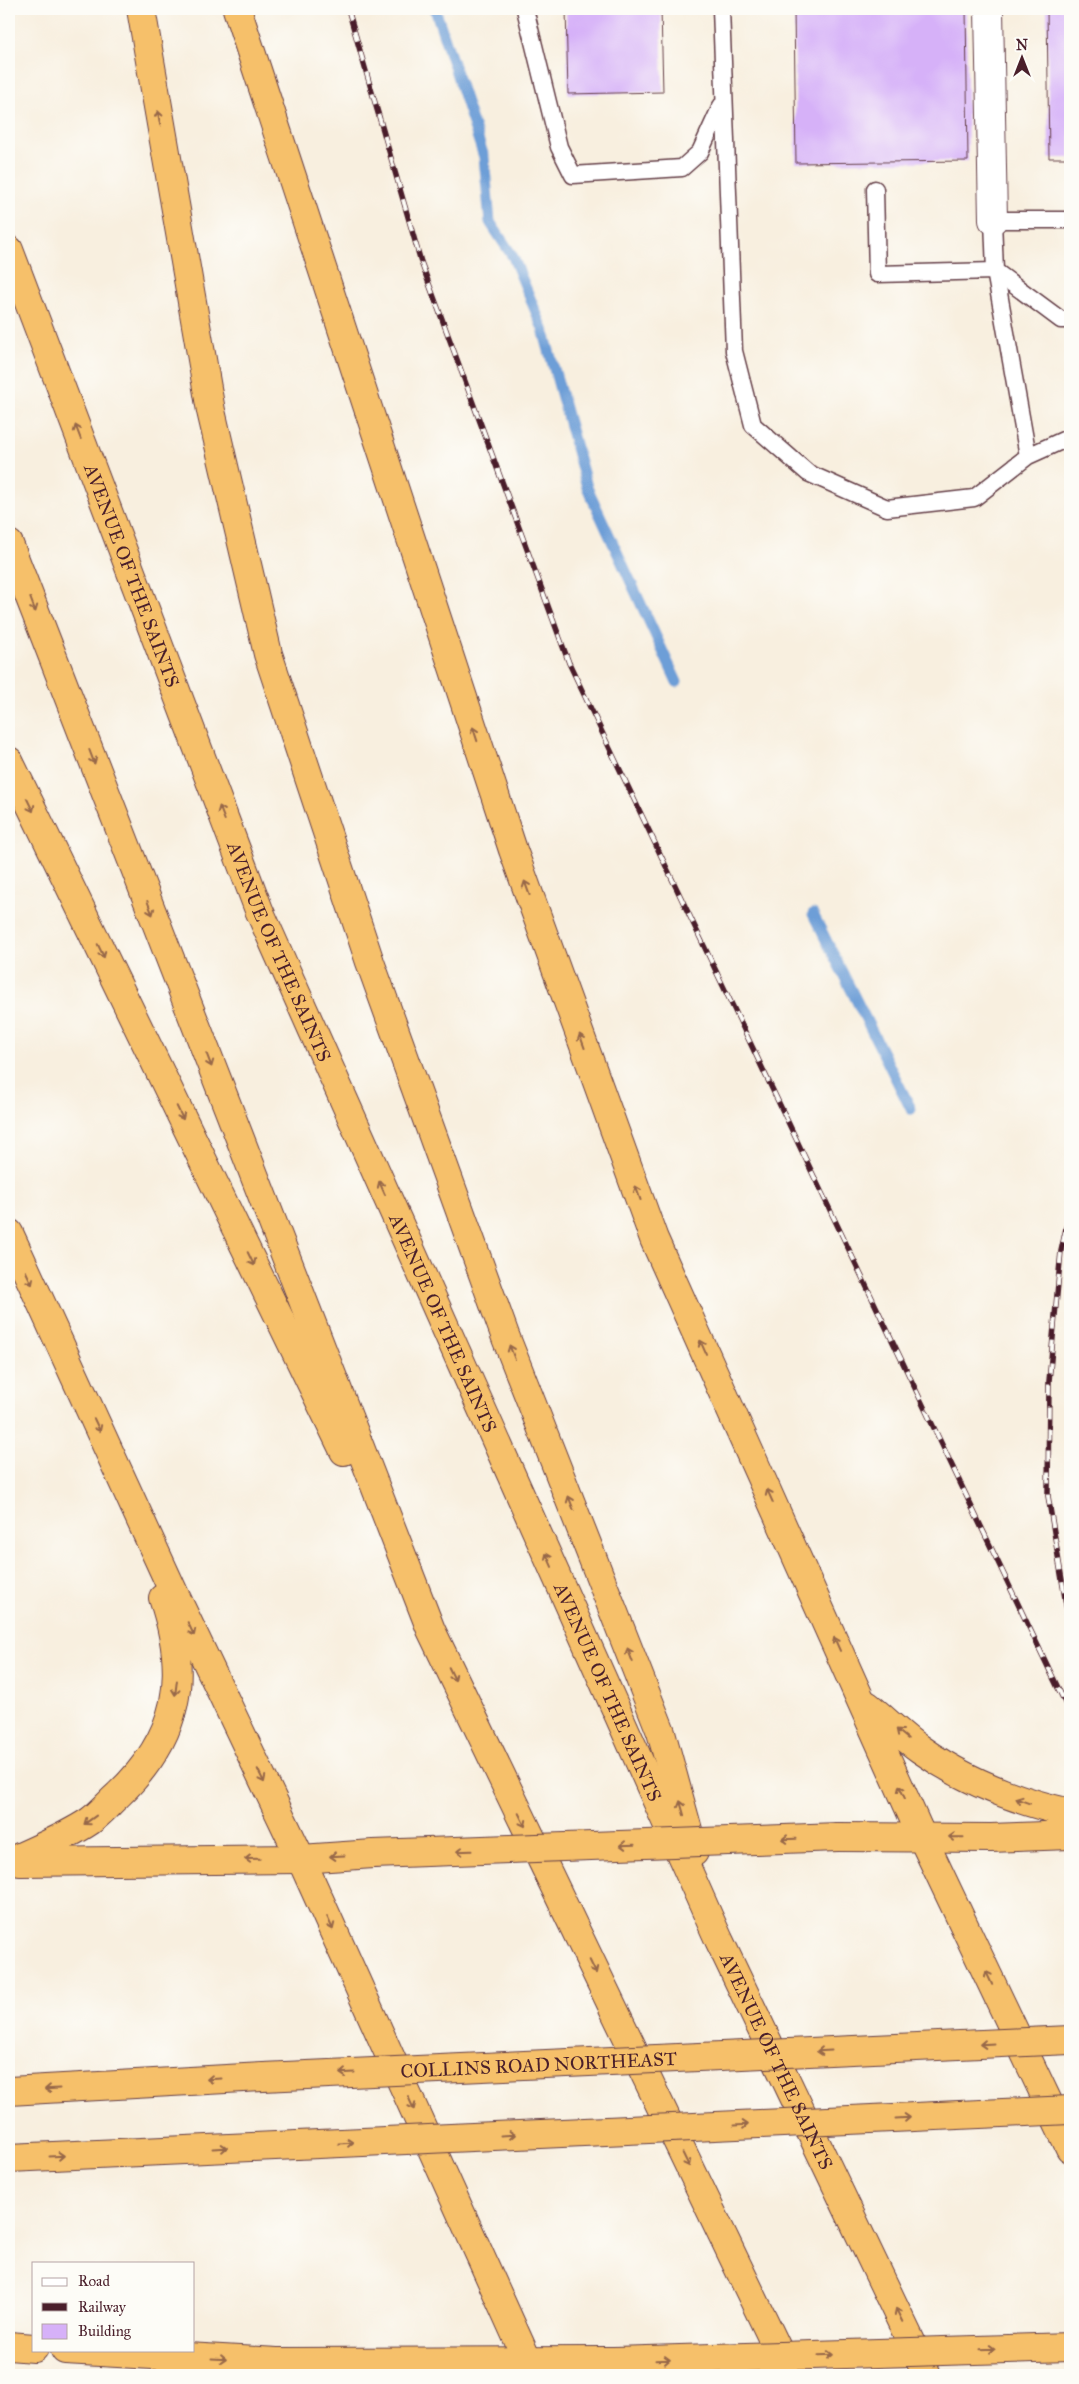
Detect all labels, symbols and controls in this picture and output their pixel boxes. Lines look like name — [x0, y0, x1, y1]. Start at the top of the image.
north arrow — [996, 32, 1046, 82]
text: N — [1016, 37, 1028, 54]
one-way arrow — [154, 110, 164, 126]
one-way arrow — [73, 425, 82, 440]
street label: AVENUE OF THE SAINTS — [79, 460, 185, 691]
one-way arrow — [29, 597, 38, 613]
one-way arrow — [470, 727, 479, 742]
one-way arrow — [87, 749, 97, 764]
one-way arrow — [26, 797, 35, 812]
one-way arrow — [217, 806, 226, 821]
street label: AVENUE OF THE SAINTS — [222, 838, 336, 1065]
one-way arrow — [522, 881, 531, 896]
one-way arrow — [146, 900, 156, 915]
one-way arrow — [97, 943, 106, 958]
one-way arrow — [577, 1033, 586, 1049]
one-way arrow — [205, 1052, 214, 1067]
one-way arrow — [176, 1105, 185, 1120]
one-way arrow — [377, 1181, 387, 1196]
one-way arrow — [633, 1186, 642, 1202]
street label: AVENUE OF THE SAINTS — [384, 1209, 502, 1436]
one-way arrow — [246, 1252, 256, 1267]
one-way arrow — [25, 1270, 34, 1285]
one-way arrow — [698, 1340, 707, 1355]
one-way arrow — [506, 1345, 516, 1360]
one-way arrow — [93, 1417, 102, 1432]
one-way arrow — [764, 1488, 774, 1503]
one-way arrow — [566, 1496, 575, 1512]
one-way arrow — [543, 1553, 553, 1568]
street label: AVENUE OF THE SAINTS — [548, 1578, 667, 1805]
one-way arrow — [187, 1621, 196, 1636]
one-way arrow — [831, 1637, 841, 1652]
one-way arrow — [625, 1647, 634, 1662]
one-way arrow — [448, 1666, 457, 1681]
one-way arrow — [170, 1680, 180, 1696]
one-way arrow — [896, 1729, 909, 1740]
one-way arrow — [257, 1768, 267, 1783]
one-way arrow — [897, 1785, 907, 1800]
one-way arrow — [1016, 1795, 1032, 1805]
one-way arrow — [677, 1801, 687, 1817]
one-way arrow — [518, 1812, 528, 1827]
one-way arrow — [83, 1815, 97, 1825]
one-way arrow — [949, 1832, 965, 1842]
one-way arrow — [782, 1834, 798, 1843]
one-way arrow — [619, 1840, 635, 1849]
one-way arrow — [457, 1846, 473, 1855]
one-way arrow — [329, 1852, 345, 1861]
one-way arrow — [244, 1854, 260, 1864]
one-way arrow — [326, 1915, 335, 1930]
street label: AVENUE OF THE SAINTS — [714, 1948, 838, 2173]
one-way arrow — [589, 1959, 598, 1974]
one-way arrow — [984, 1971, 993, 1986]
one-way arrow — [979, 2039, 995, 2048]
one-way arrow — [817, 2046, 833, 2056]
street label: COLLINS ROAD NORTHEAST — [400, 2047, 678, 2083]
one-way arrow — [340, 2068, 356, 2077]
one-way arrow — [207, 2075, 223, 2084]
one-way arrow — [44, 2084, 60, 2093]
one-way arrow — [407, 2095, 417, 2110]
one-way arrow — [895, 2113, 911, 2122]
one-way arrow — [732, 2120, 748, 2130]
one-way arrow — [500, 2131, 516, 2140]
one-way arrow — [338, 2138, 354, 2147]
one-way arrow — [212, 2144, 228, 2153]
one-way arrow — [49, 2151, 65, 2160]
one-way arrow — [682, 2152, 692, 2167]
legend — [32, 2262, 195, 2352]
text: Road — [78, 2272, 110, 2290]
text: Railway — [78, 2298, 127, 2316]
one-way arrow — [893, 2308, 903, 2323]
text: Building — [78, 2322, 132, 2340]
one-way arrow — [980, 2345, 996, 2354]
one-way arrow — [817, 2350, 833, 2359]
one-way arrow — [210, 2354, 226, 2363]
one-way arrow — [654, 2355, 671, 2365]

